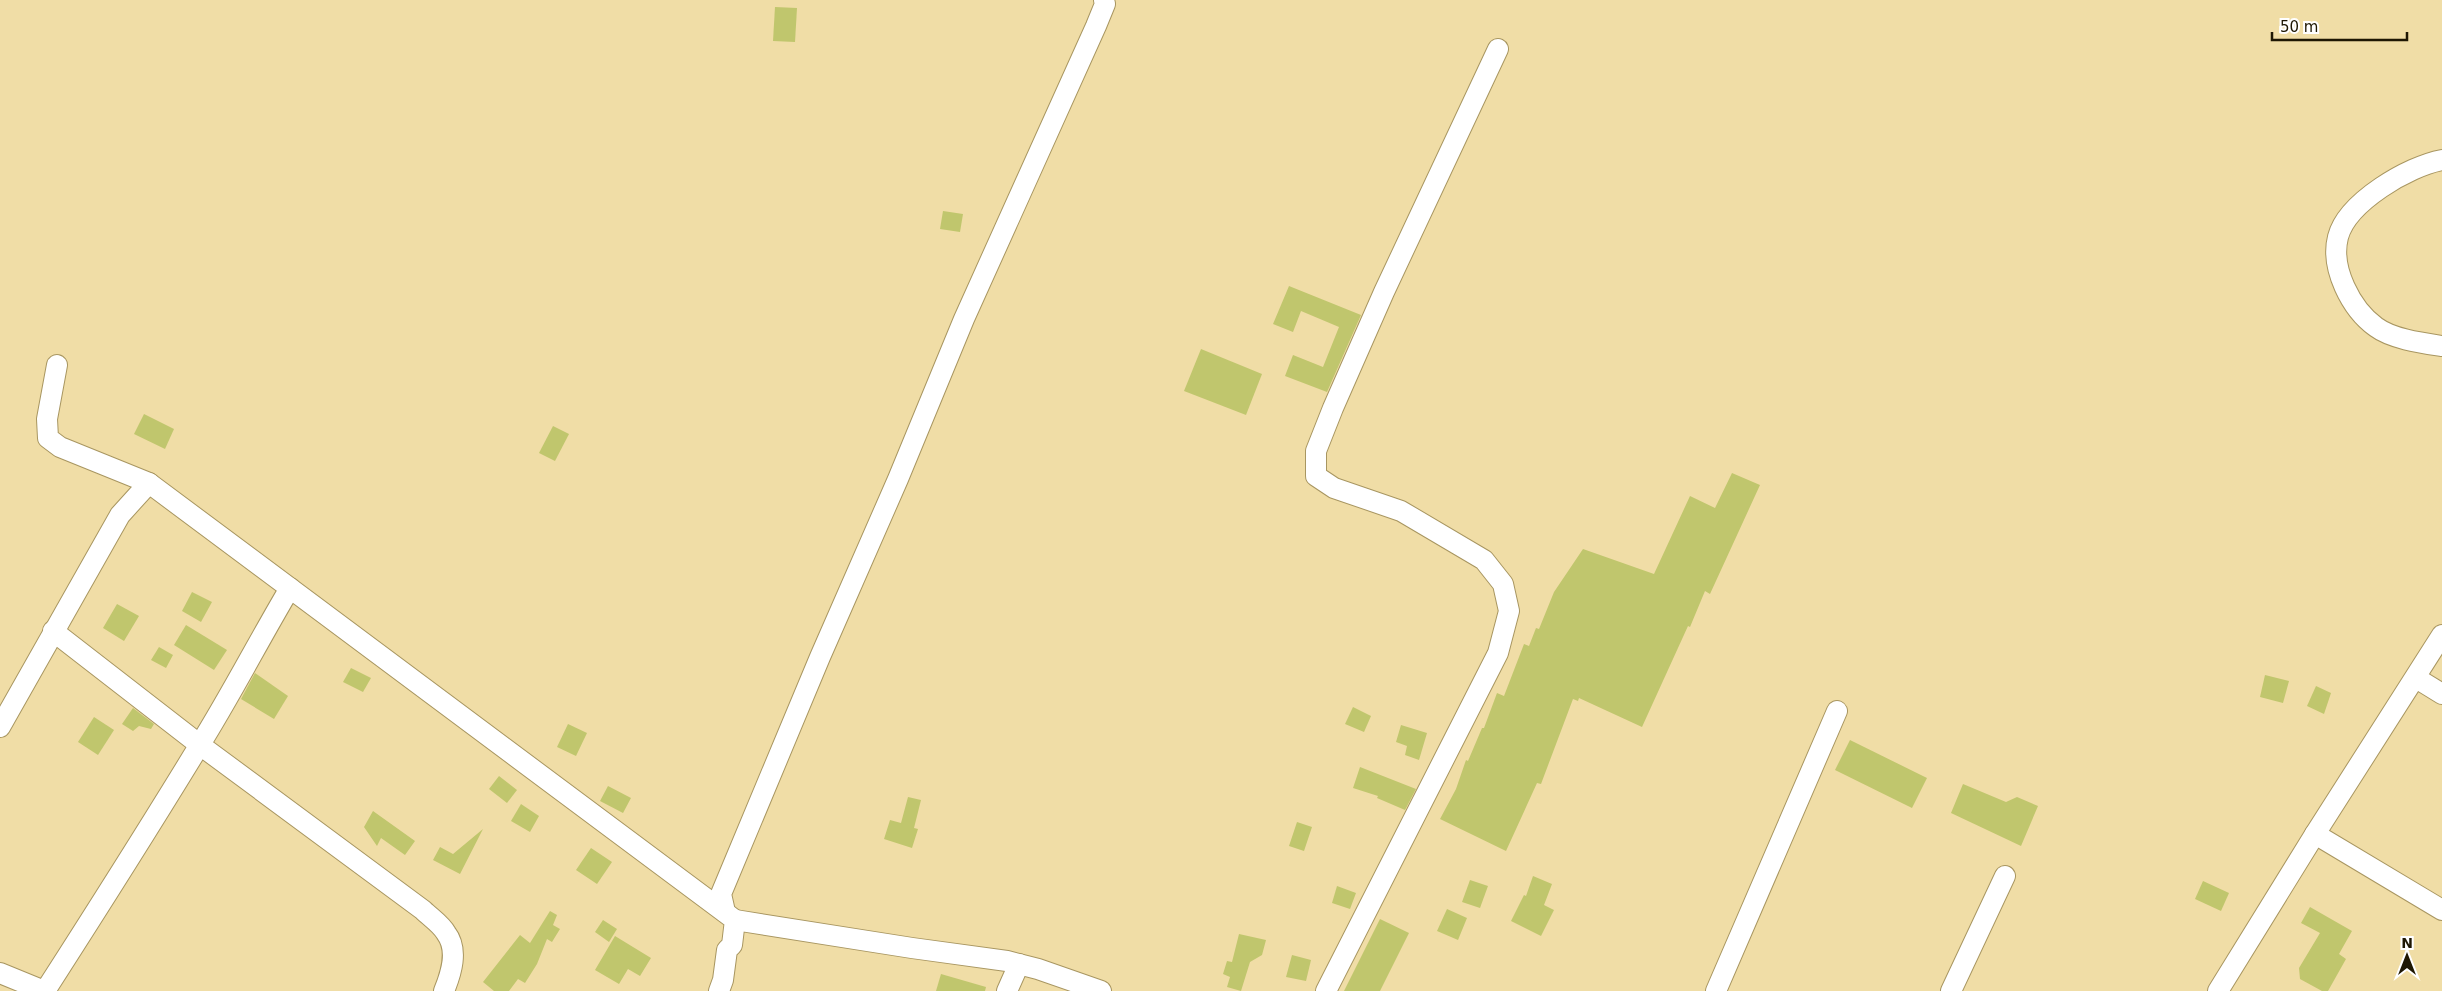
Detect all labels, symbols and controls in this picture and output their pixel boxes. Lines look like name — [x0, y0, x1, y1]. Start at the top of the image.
scale bar — [2272, 10, 2407, 42]
text: 50 m — [2280, 18, 2318, 36]
north arrow — [2382, 931, 2432, 981]
text: N — [2401, 935, 2413, 951]

